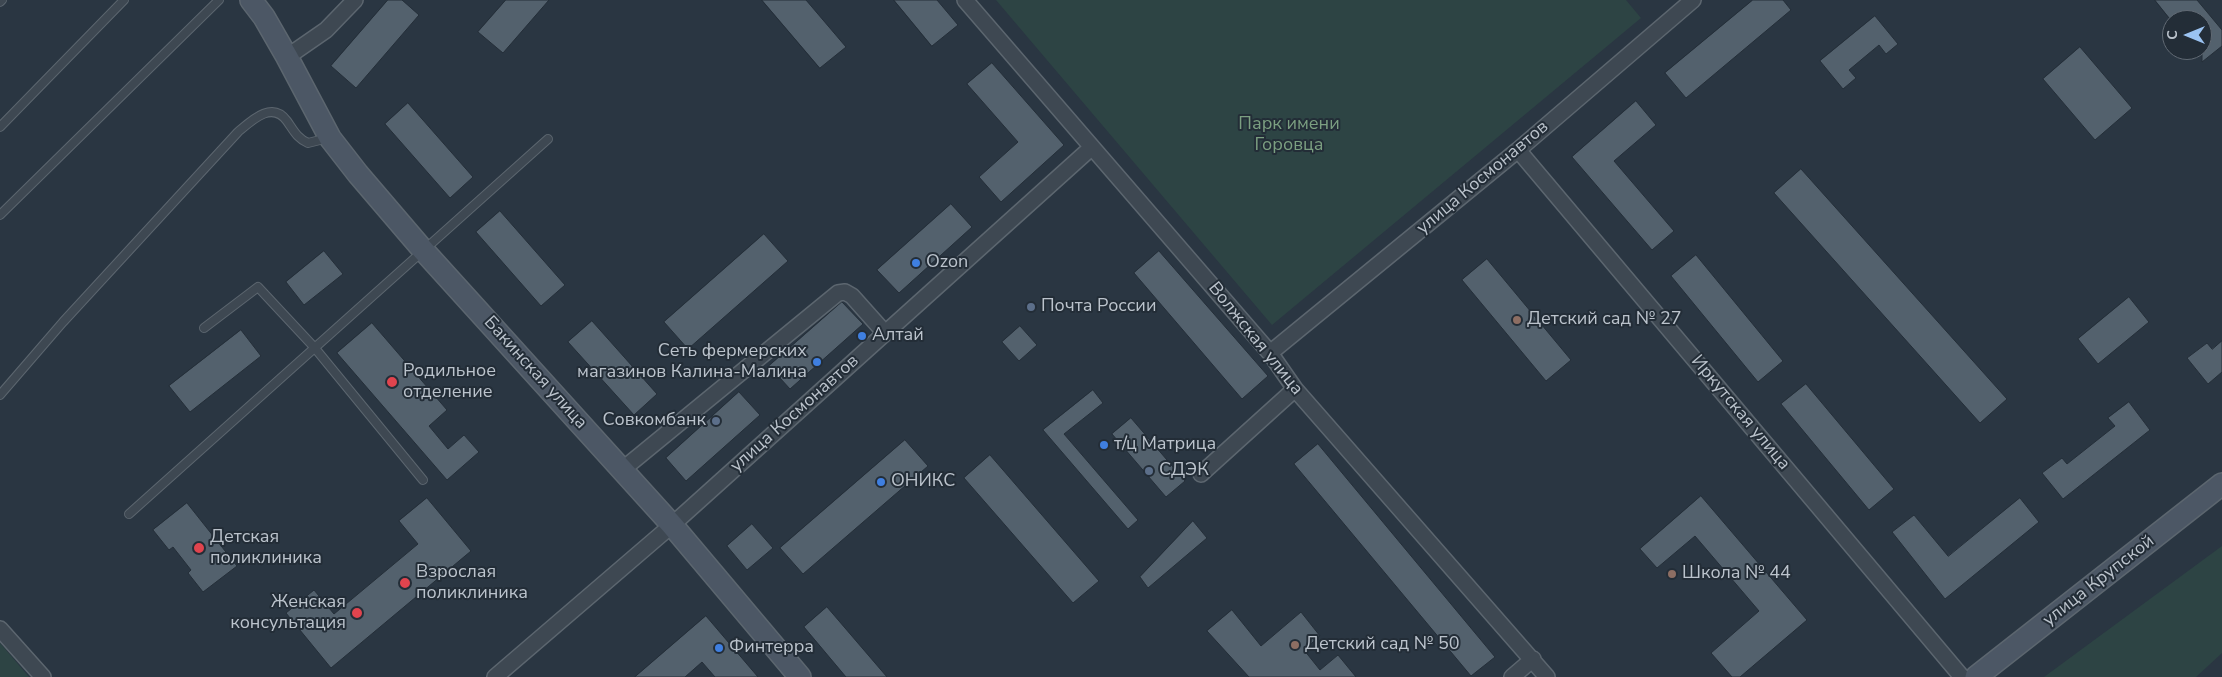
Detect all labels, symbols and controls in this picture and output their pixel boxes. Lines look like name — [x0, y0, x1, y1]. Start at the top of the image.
north arrow — [2162, 10, 2212, 60]
text: С — [2163, 30, 2182, 40]
park label: Парк имени Горовца — [1238, 114, 1340, 156]
street label: улица Космонавтов — [1413, 117, 1553, 239]
place label: Ozon — [926, 252, 968, 274]
marker: Ozon — [910, 257, 922, 269]
street label: Волжская улица — [1203, 278, 1307, 400]
place label: Почта России — [1041, 296, 1156, 318]
marker: Почта России — [1025, 301, 1037, 313]
place label: Детский сад № 27 — [1527, 309, 1681, 331]
street label: Бакинская улица — [479, 312, 591, 434]
marker: Детский сад № 27 — [1511, 314, 1523, 326]
place label: Алтай — [872, 325, 924, 347]
marker: Алтай — [856, 330, 868, 342]
place label: Сеть фермерских магазинов Калина-Малина — [577, 341, 807, 384]
street label: улица Космонавтов — [726, 351, 864, 477]
street label: Иркутская улица — [1686, 351, 1794, 475]
marker: Сеть фермерских магазинов Калина-Малина — [811, 356, 823, 368]
place label: Родильное отделение — [403, 361, 496, 404]
marker: Родильное отделение — [385, 375, 399, 389]
place label: Совкомбанк — [603, 410, 706, 432]
marker: Совкомбанк — [710, 415, 722, 427]
place label: т/ц Матрица — [1114, 434, 1216, 456]
marker: т/ц Матрица — [1098, 439, 1110, 451]
place label: СДЭК — [1159, 460, 1209, 482]
marker: СДЭК — [1143, 465, 1155, 477]
place label: ОНИКС — [891, 471, 955, 493]
marker: ОНИКС — [875, 476, 887, 488]
place label: Детская поликлиника — [210, 527, 322, 570]
street label: улица Крупской — [2039, 531, 2159, 631]
marker: Детская поликлиника — [192, 541, 206, 555]
place label: Взрослая поликлиника — [416, 562, 528, 604]
place label: Школа № 44 — [1682, 563, 1791, 585]
marker: Школа № 44 — [1666, 568, 1678, 580]
marker: Взрослая поликлиника — [398, 576, 412, 590]
place label: Женская консультация — [230, 592, 346, 634]
marker: Женская консультация — [350, 606, 364, 620]
place label: Детский сад № 50 — [1305, 634, 1459, 656]
place label: Финтерра — [729, 637, 814, 659]
marker: Детский сад № 50 — [1289, 639, 1301, 651]
marker: Финтерра — [713, 642, 725, 654]

